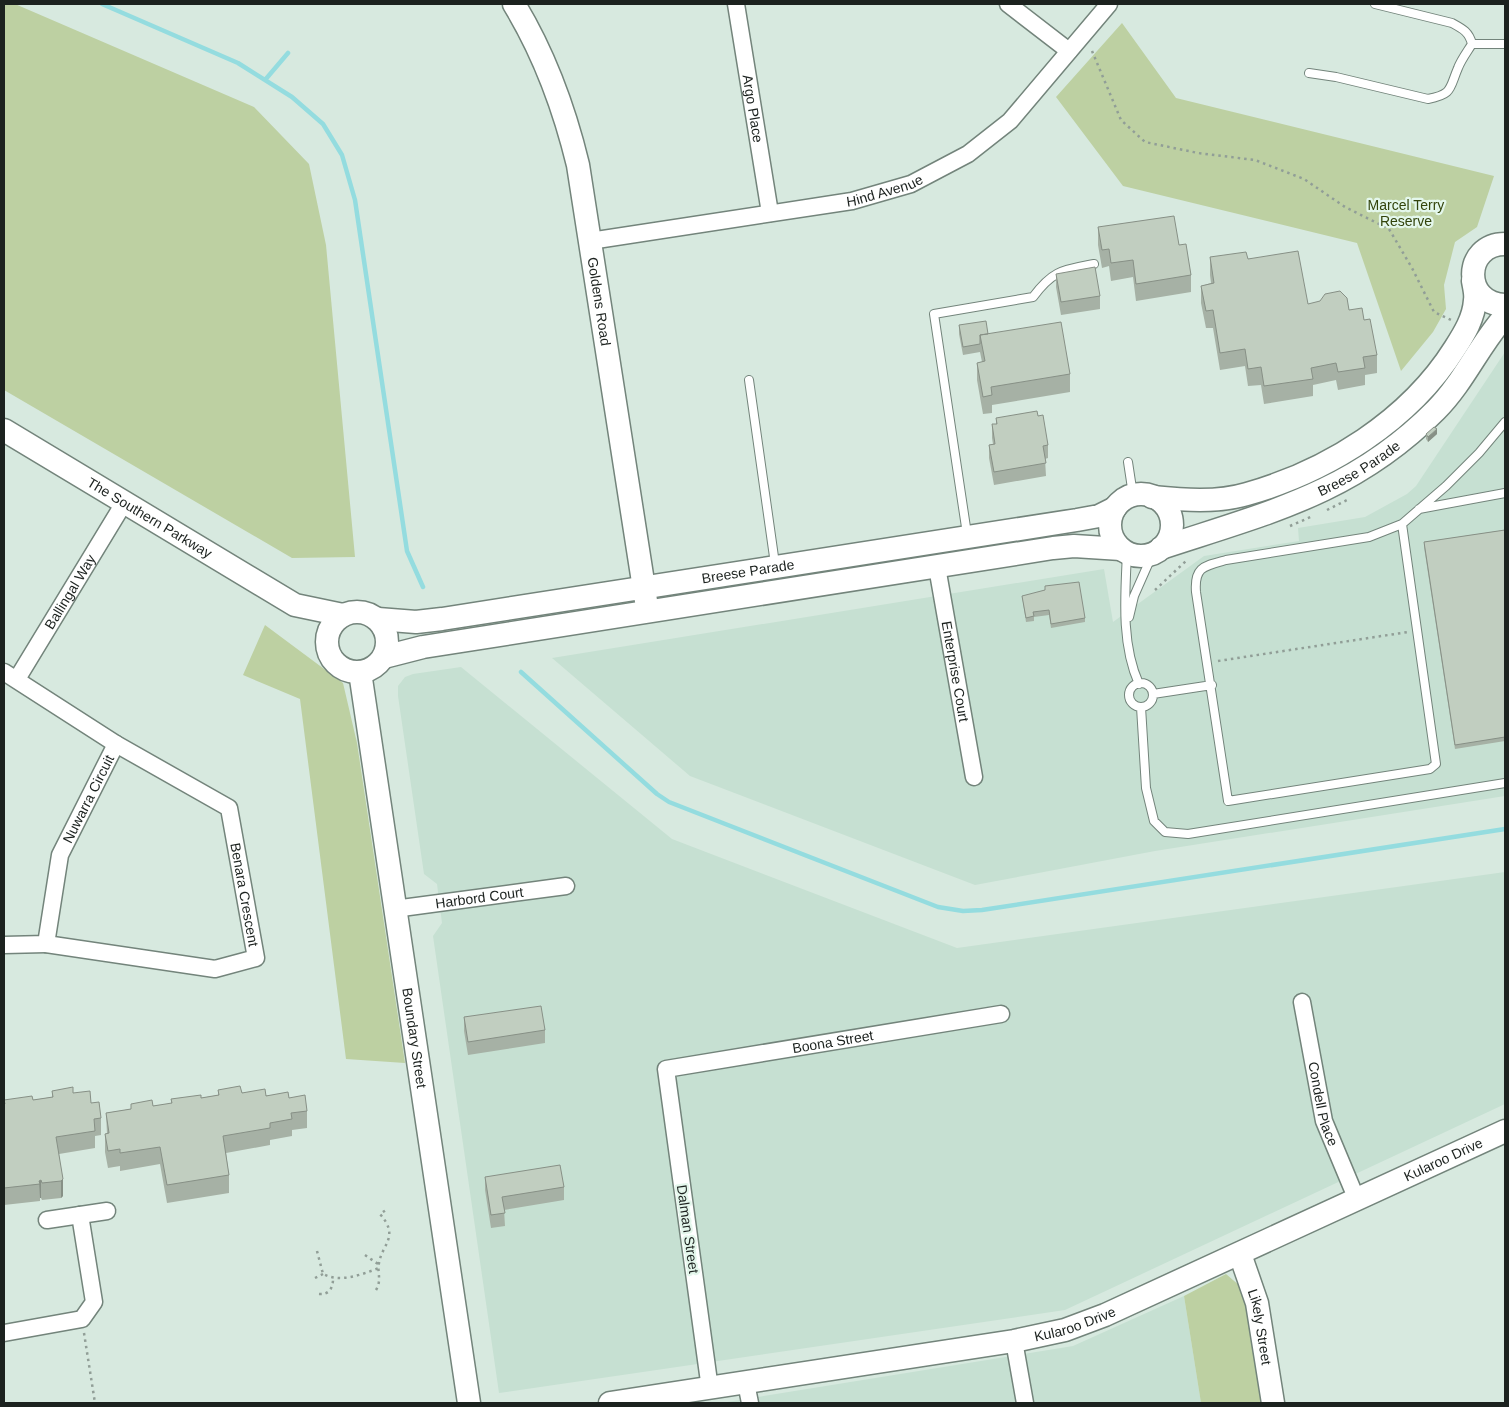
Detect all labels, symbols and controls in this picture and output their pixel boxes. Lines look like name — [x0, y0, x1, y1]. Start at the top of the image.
street label: Argo Place — [740, 74, 766, 144]
street label: Hind Avenue — [845, 171, 926, 210]
park label: Marcel Terry Reserve — [1368, 197, 1444, 229]
street label: Goldens Road — [584, 256, 614, 347]
street label: Breese Parade — [1315, 437, 1403, 499]
street label: The Southern Parkway — [84, 474, 215, 561]
street label: Ballingal Way — [41, 552, 99, 632]
street label: Breese Parade — [701, 556, 796, 586]
street label: Enterprise Court — [939, 620, 972, 723]
street label: Nuwarra Circuit — [59, 752, 117, 846]
street label: Benara Crescent — [227, 841, 262, 948]
street label: Harbord Court — [434, 884, 524, 911]
street label: Boundary Street — [399, 987, 430, 1089]
street label: Boona Street — [791, 1027, 875, 1056]
street label: Condell Place — [1305, 1060, 1342, 1148]
street label: Kularoo Drive — [1401, 1134, 1485, 1184]
street label: Dalman Street — [674, 1184, 702, 1275]
street label: Likely Street — [1245, 1287, 1275, 1366]
street label: Kularoo Drive — [1033, 1303, 1118, 1344]

